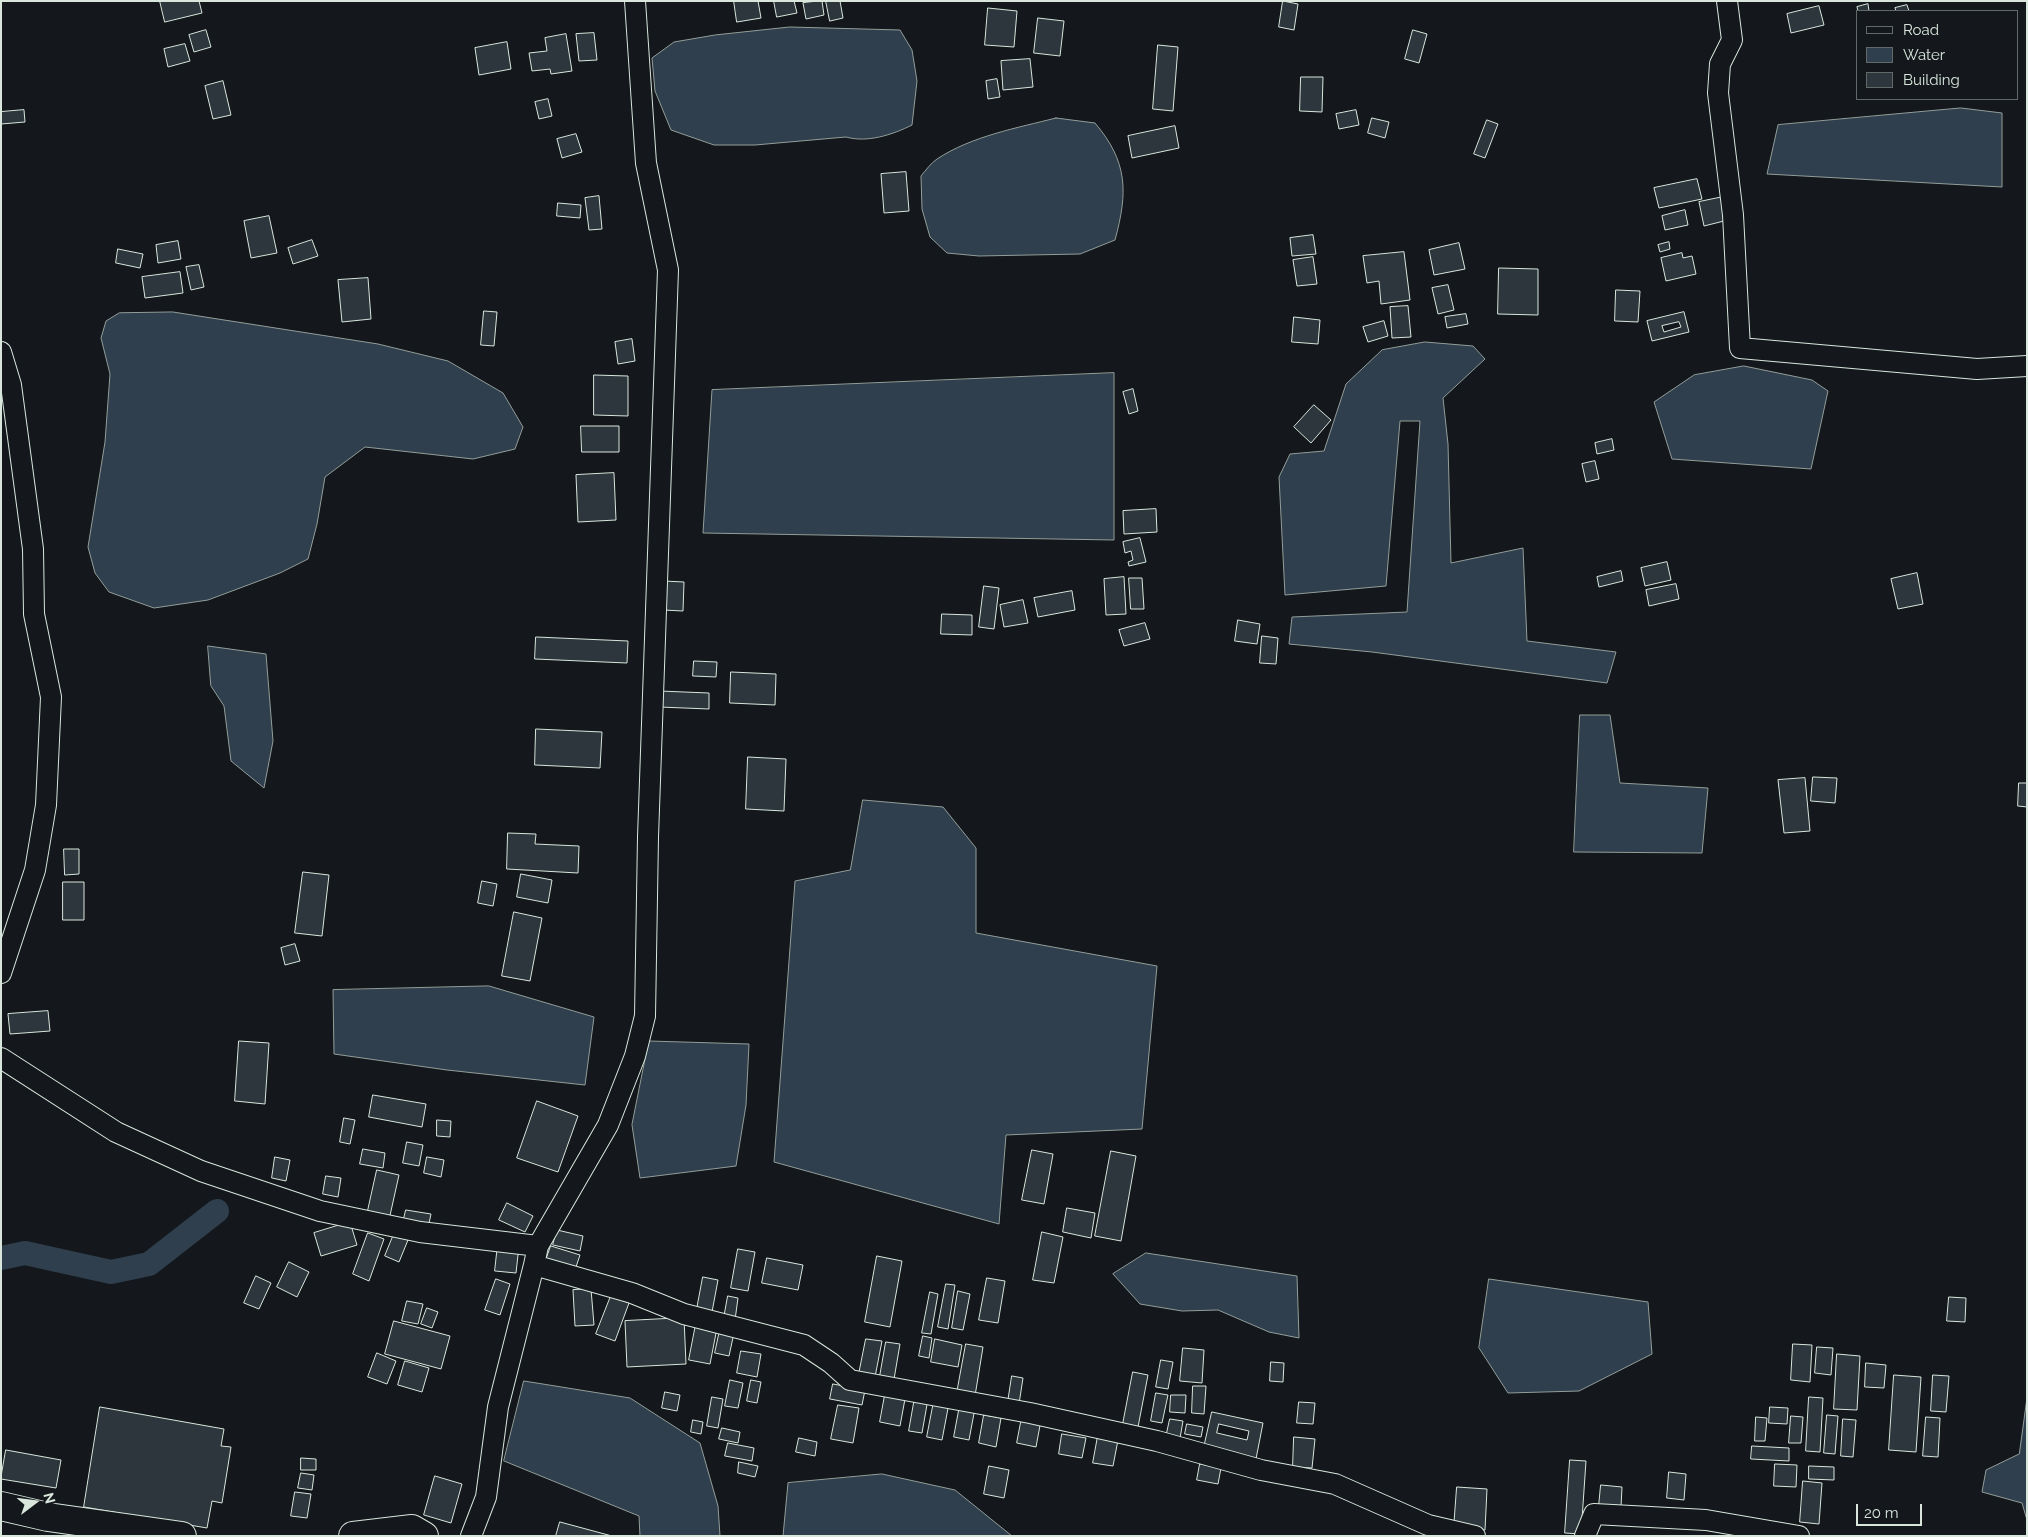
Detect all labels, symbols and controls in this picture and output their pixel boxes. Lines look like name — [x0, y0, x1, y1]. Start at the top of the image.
legend — [1856, 10, 2018, 100]
text: Road — [1903, 21, 1939, 39]
text: Water — [1903, 46, 1945, 64]
text: Building — [1903, 71, 1960, 89]
north arrow — [10, 1477, 60, 1527]
text: N — [40, 1491, 59, 1505]
scale bar — [1858, 1494, 1924, 1526]
text: 20 m — [1864, 1504, 1899, 1522]

